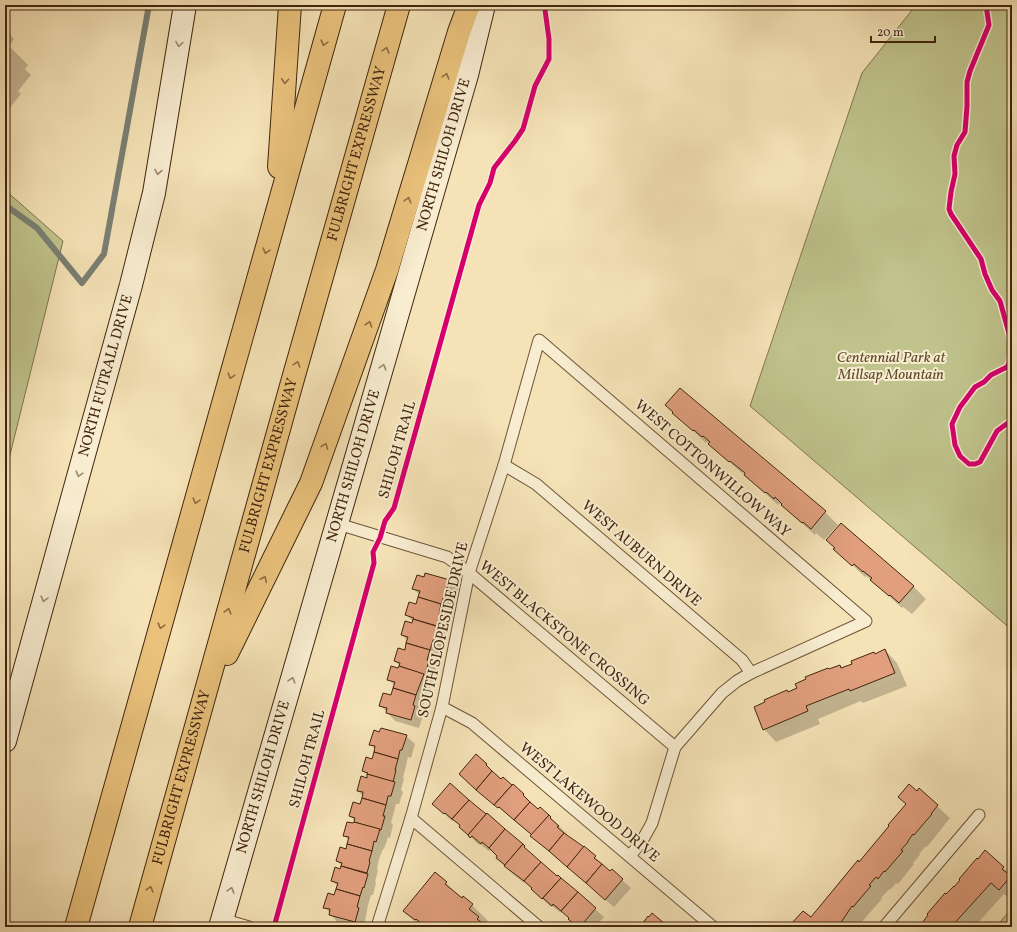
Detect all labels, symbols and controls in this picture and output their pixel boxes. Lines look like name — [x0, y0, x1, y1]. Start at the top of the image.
scale bar — [871, 18, 935, 44]
text: 20 m — [877, 25, 904, 41]
one-way arrow — [320, 39, 329, 46]
one-way arrow — [175, 40, 184, 47]
one-way arrow — [381, 47, 390, 54]
street label: FULBRIGHT EXPRESSWAY — [322, 63, 392, 244]
one-way arrow — [441, 72, 450, 79]
street label: NORTH SHILOH DRIVE — [412, 76, 476, 234]
one-way arrow — [281, 78, 290, 84]
one-way arrow — [154, 169, 162, 175]
one-way arrow — [403, 197, 412, 204]
one-way arrow — [262, 247, 271, 254]
street label: NORTH FUTRALL DRIVE — [74, 292, 138, 459]
one-way arrow — [364, 321, 372, 328]
park label: Centennial Park at Millsap Mountain — [837, 348, 946, 386]
one-way arrow — [292, 361, 301, 368]
one-way arrow — [378, 364, 387, 371]
one-way arrow — [227, 372, 236, 379]
street label: FULBRIGHT EXPRESSWAY — [234, 375, 303, 556]
street label: NORTH SHILOH DRIVE — [322, 387, 386, 545]
street label: WEST COTTONWILLOW WAY — [630, 395, 795, 543]
street label: SHILOH TRAIL — [374, 398, 422, 501]
one-way arrow — [320, 443, 328, 450]
one-way arrow — [75, 470, 84, 477]
street label: WEST AUBURN DRIVE — [576, 496, 706, 612]
one-way arrow — [192, 498, 200, 504]
street label: SOUTH SLOPESIDE DRIVE — [414, 540, 474, 720]
street label: WEST BLACKSTONE CROSSING — [474, 556, 654, 712]
one-way arrow — [259, 576, 267, 584]
one-way arrow — [40, 595, 49, 602]
one-way arrow — [224, 607, 232, 614]
one-way arrow — [157, 623, 165, 630]
one-way arrow — [287, 677, 296, 684]
street label: FULBRIGHT EXPRESSWAY — [147, 687, 216, 868]
street label: NORTH SHILOH DRIVE — [231, 698, 296, 856]
street label: SHILOH TRAIL — [285, 707, 331, 811]
street label: WEST LAKEWOOD DRIVE — [514, 738, 664, 868]
one-way arrow — [146, 886, 154, 893]
one-way arrow — [226, 886, 235, 893]

